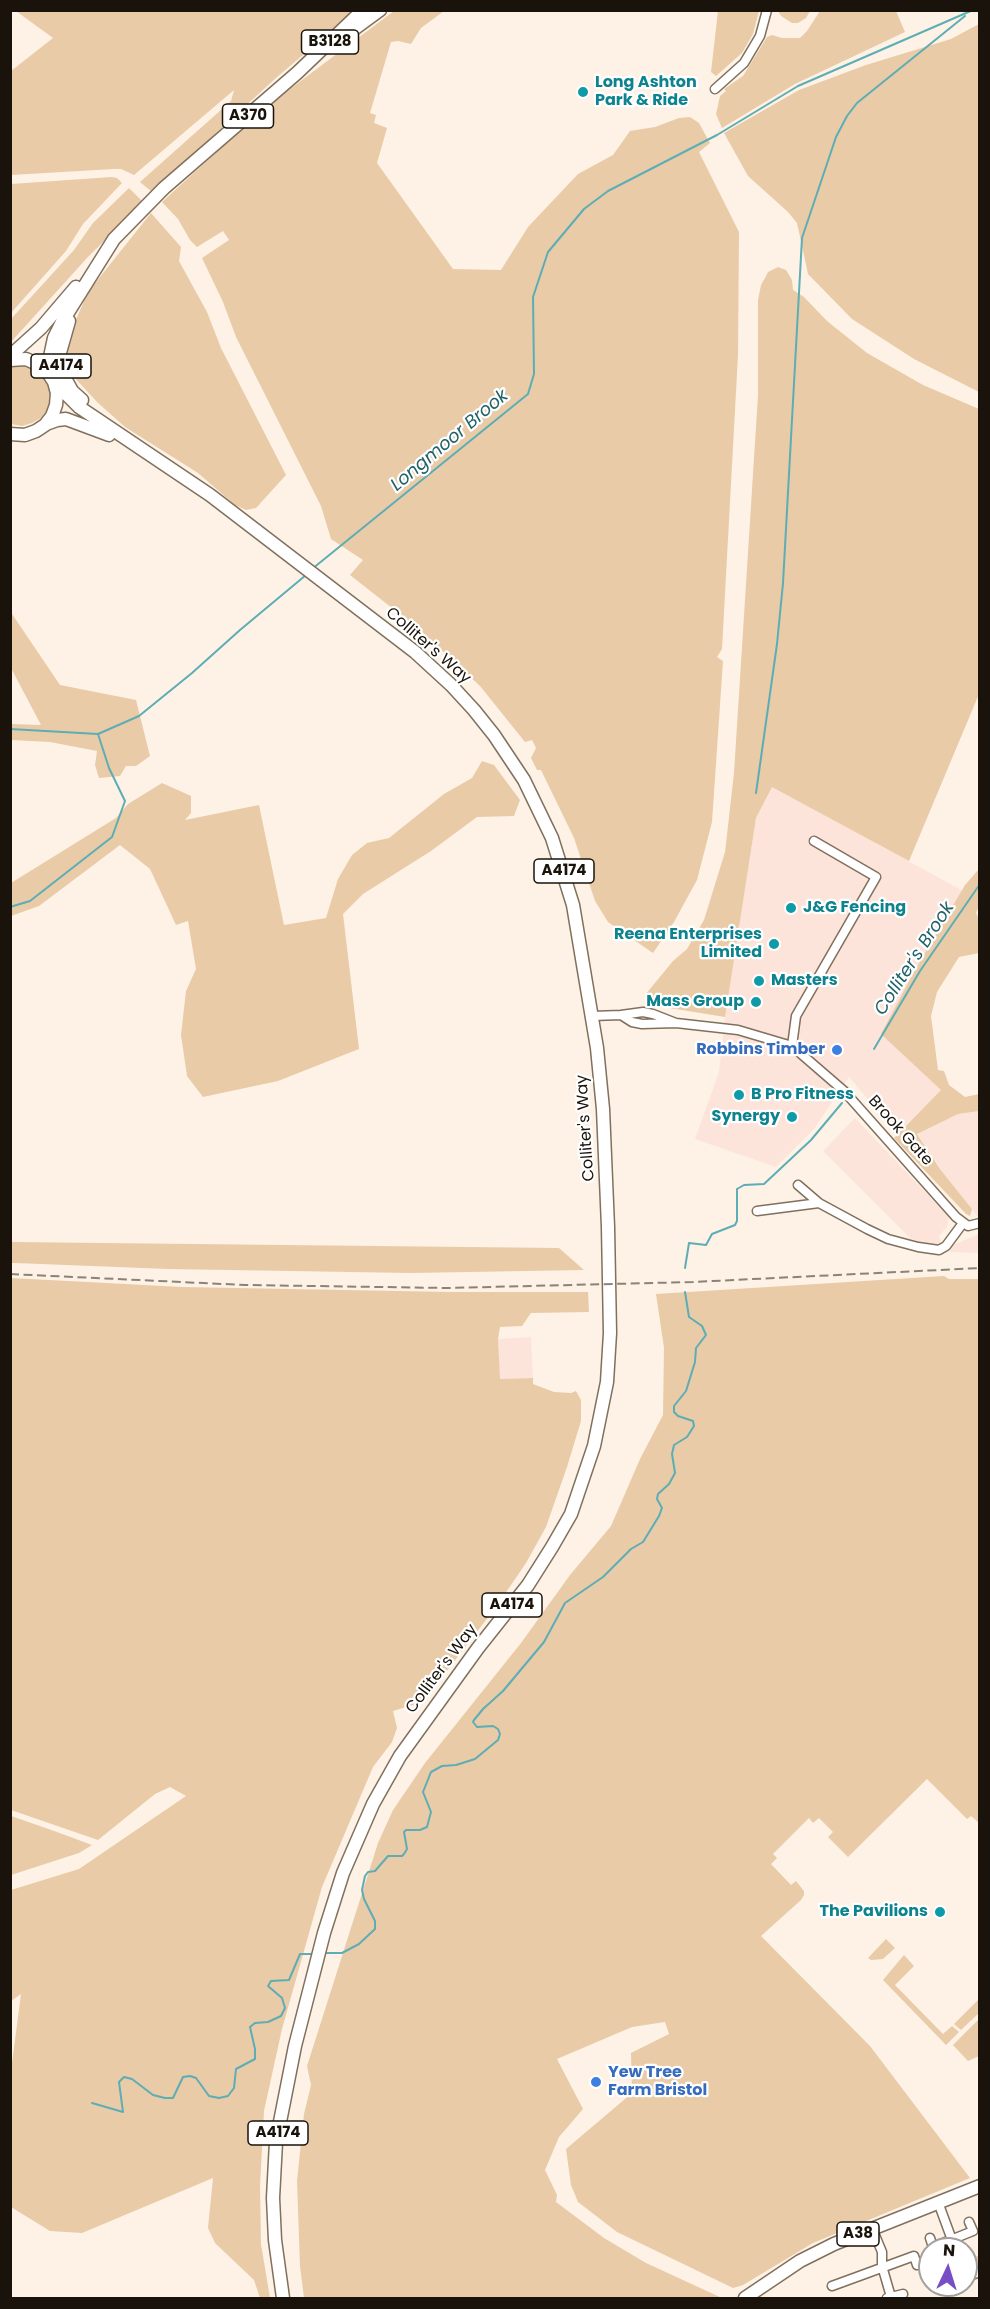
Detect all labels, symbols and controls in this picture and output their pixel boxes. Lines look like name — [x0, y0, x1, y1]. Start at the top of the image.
road number: B3128 — [302, 30, 358, 54]
place label: Long Ashton Park & Ride — [595, 73, 697, 111]
marker: Long Ashton Park & Ride — [576, 85, 590, 99]
road number: A370 — [222, 104, 274, 128]
road number: A4174 — [31, 354, 91, 378]
water label: Longmoor Brook — [387, 386, 513, 496]
street label: Colliter's Way — [381, 604, 475, 688]
road number: A4174 — [534, 859, 594, 883]
place label: J&G Fencing — [803, 898, 906, 918]
water label: Colliter's Brook — [870, 898, 960, 1020]
marker: J&G Fencing — [784, 901, 798, 915]
place label: Reena Enterprises Limited — [614, 925, 762, 963]
marker: Reena Enterprises Limited — [767, 937, 781, 951]
place label: Masters — [771, 971, 838, 991]
marker: Masters — [752, 974, 766, 988]
place label: Mass Group — [646, 992, 744, 1012]
marker: Mass Group — [749, 995, 763, 1009]
place label: Robbins Timber — [696, 1040, 825, 1060]
marker: Robbins Timber — [830, 1043, 844, 1057]
street label: Colliter's Way — [573, 1074, 599, 1182]
place label: B Pro Fitness — [751, 1085, 854, 1105]
marker: B Pro Fitness — [732, 1088, 746, 1102]
street label: Brook Gate — [863, 1092, 937, 1170]
place label: Synergy — [712, 1107, 780, 1127]
marker: Synergy — [785, 1110, 799, 1124]
road number: A4174 — [482, 1593, 542, 1617]
street label: Colliter's Way — [402, 1621, 482, 1717]
place label: The Pavilions — [820, 1902, 928, 1922]
marker: The Pavilions — [933, 1905, 947, 1919]
place label: Yew Tree Farm Bristol — [608, 2063, 707, 2101]
marker: Yew Tree Farm Bristol — [589, 2075, 603, 2089]
road number: A4174 — [248, 2121, 308, 2145]
road number: A38 — [837, 2222, 879, 2246]
north arrow — [918, 2237, 978, 2297]
text: N — [942, 2239, 956, 2262]

